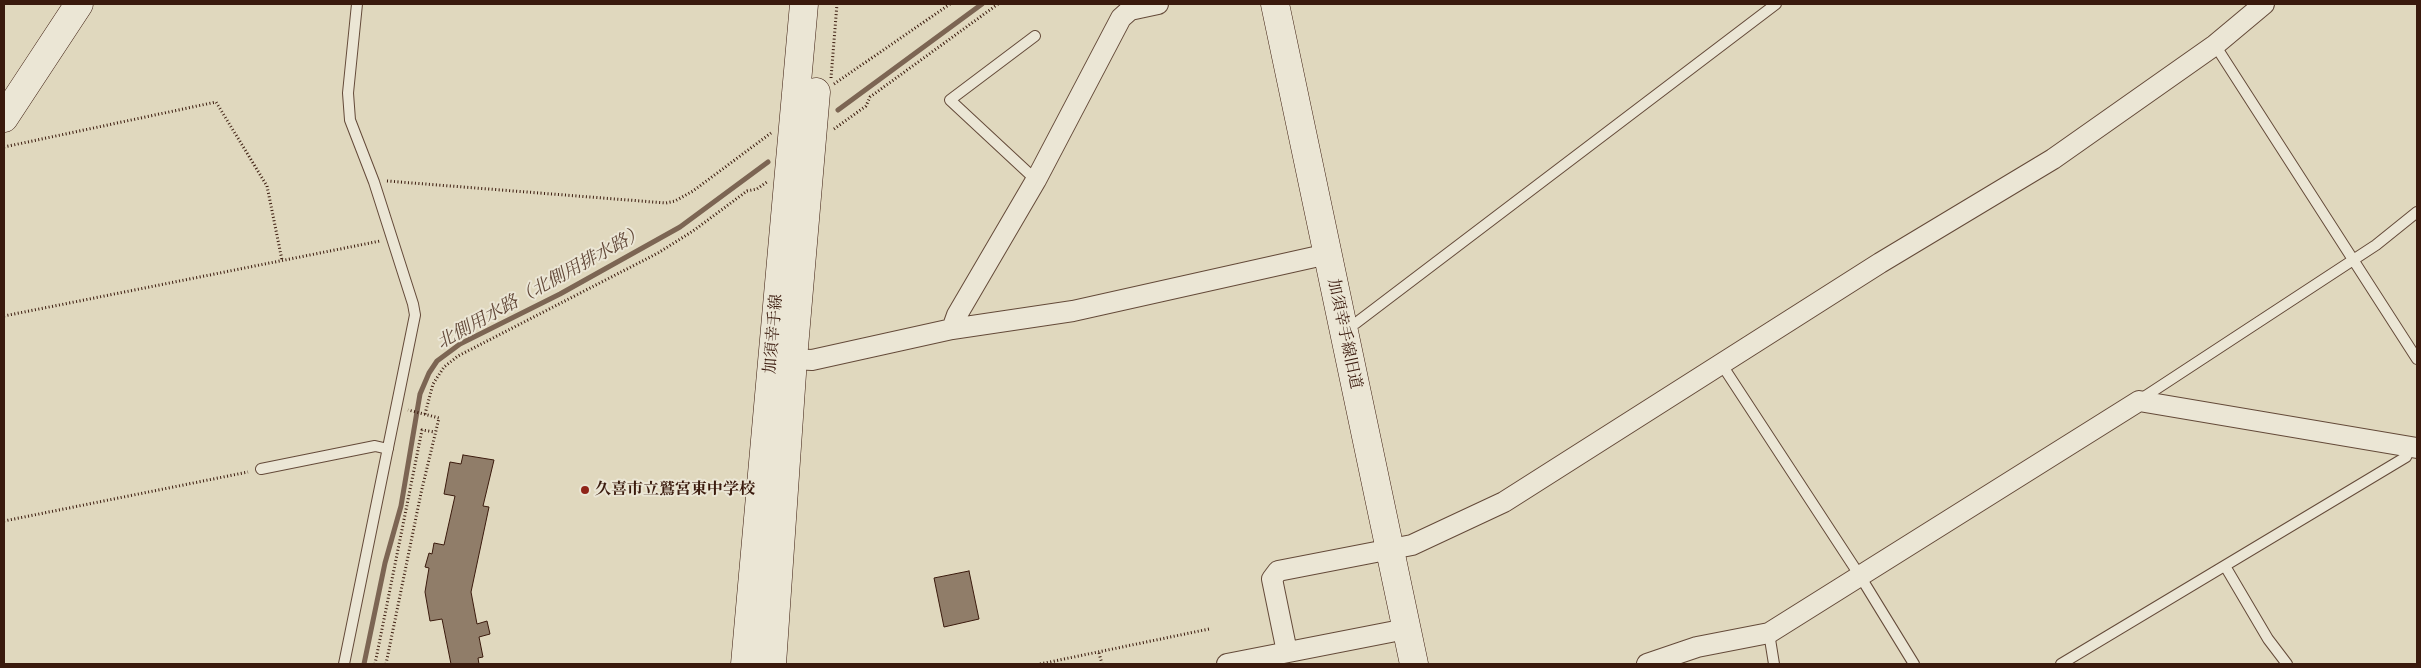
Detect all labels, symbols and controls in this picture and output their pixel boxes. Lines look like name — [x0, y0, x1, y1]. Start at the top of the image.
water label: 北側用水路（北側用排水路） — [433, 222, 649, 354]
street label: 加須幸手線旧道 — [1323, 277, 1365, 391]
street label: 加須幸手線 — [761, 293, 787, 375]
place label: 久喜市立鷲宮東中学校 — [595, 480, 755, 500]
marker: 久喜市立鷲宮東中学校 — [579, 484, 591, 496]

